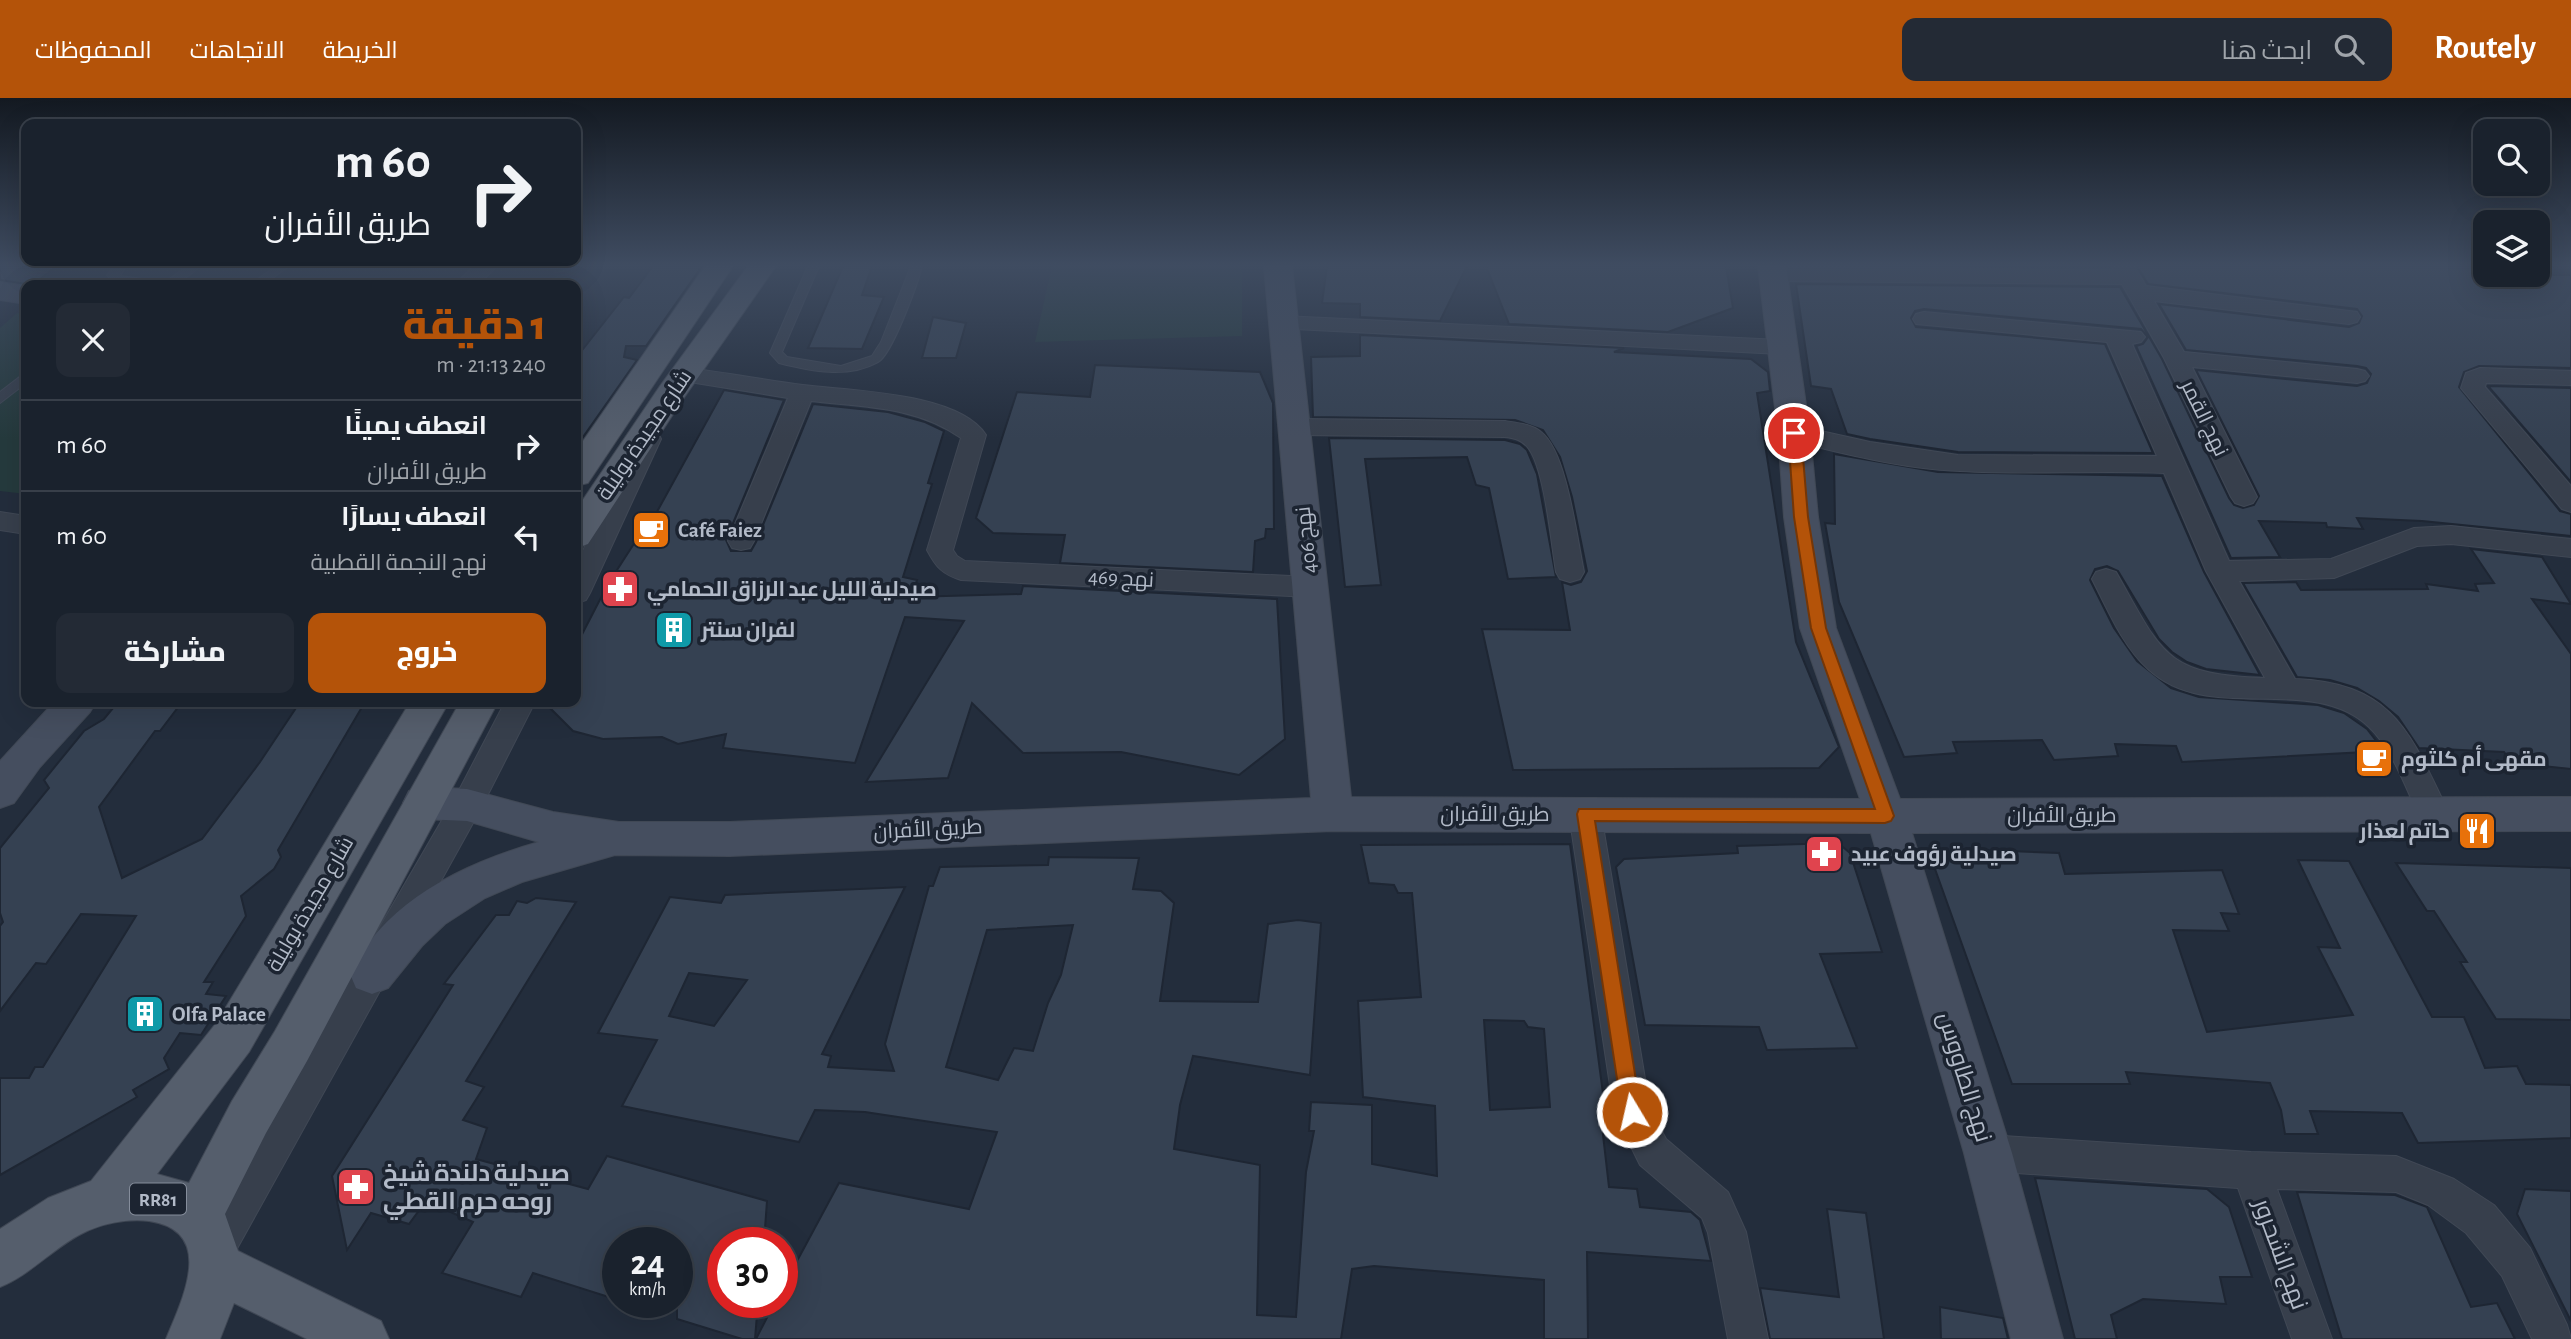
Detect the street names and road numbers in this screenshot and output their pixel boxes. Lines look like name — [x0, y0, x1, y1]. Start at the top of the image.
street label: شارع مجيدة بوليلة — [593, 367, 698, 506]
street label: نهج القمر — [2174, 376, 2232, 461]
street label: نهج 406 — [1293, 505, 1323, 574]
street label: نهج 469 — [1087, 566, 1154, 594]
street label: طريق الأفران — [1440, 804, 1550, 827]
street label: طريق الأفران — [2007, 805, 2117, 828]
street label: طريق الأفران — [873, 816, 983, 845]
street label: شارع مجيدة بوليلة — [263, 833, 360, 977]
street label: نهج الطاووس — [1930, 1009, 1995, 1146]
road number: RR81 — [130, 1184, 186, 1214]
street label: نهج الشحرور — [2245, 1193, 2312, 1314]

